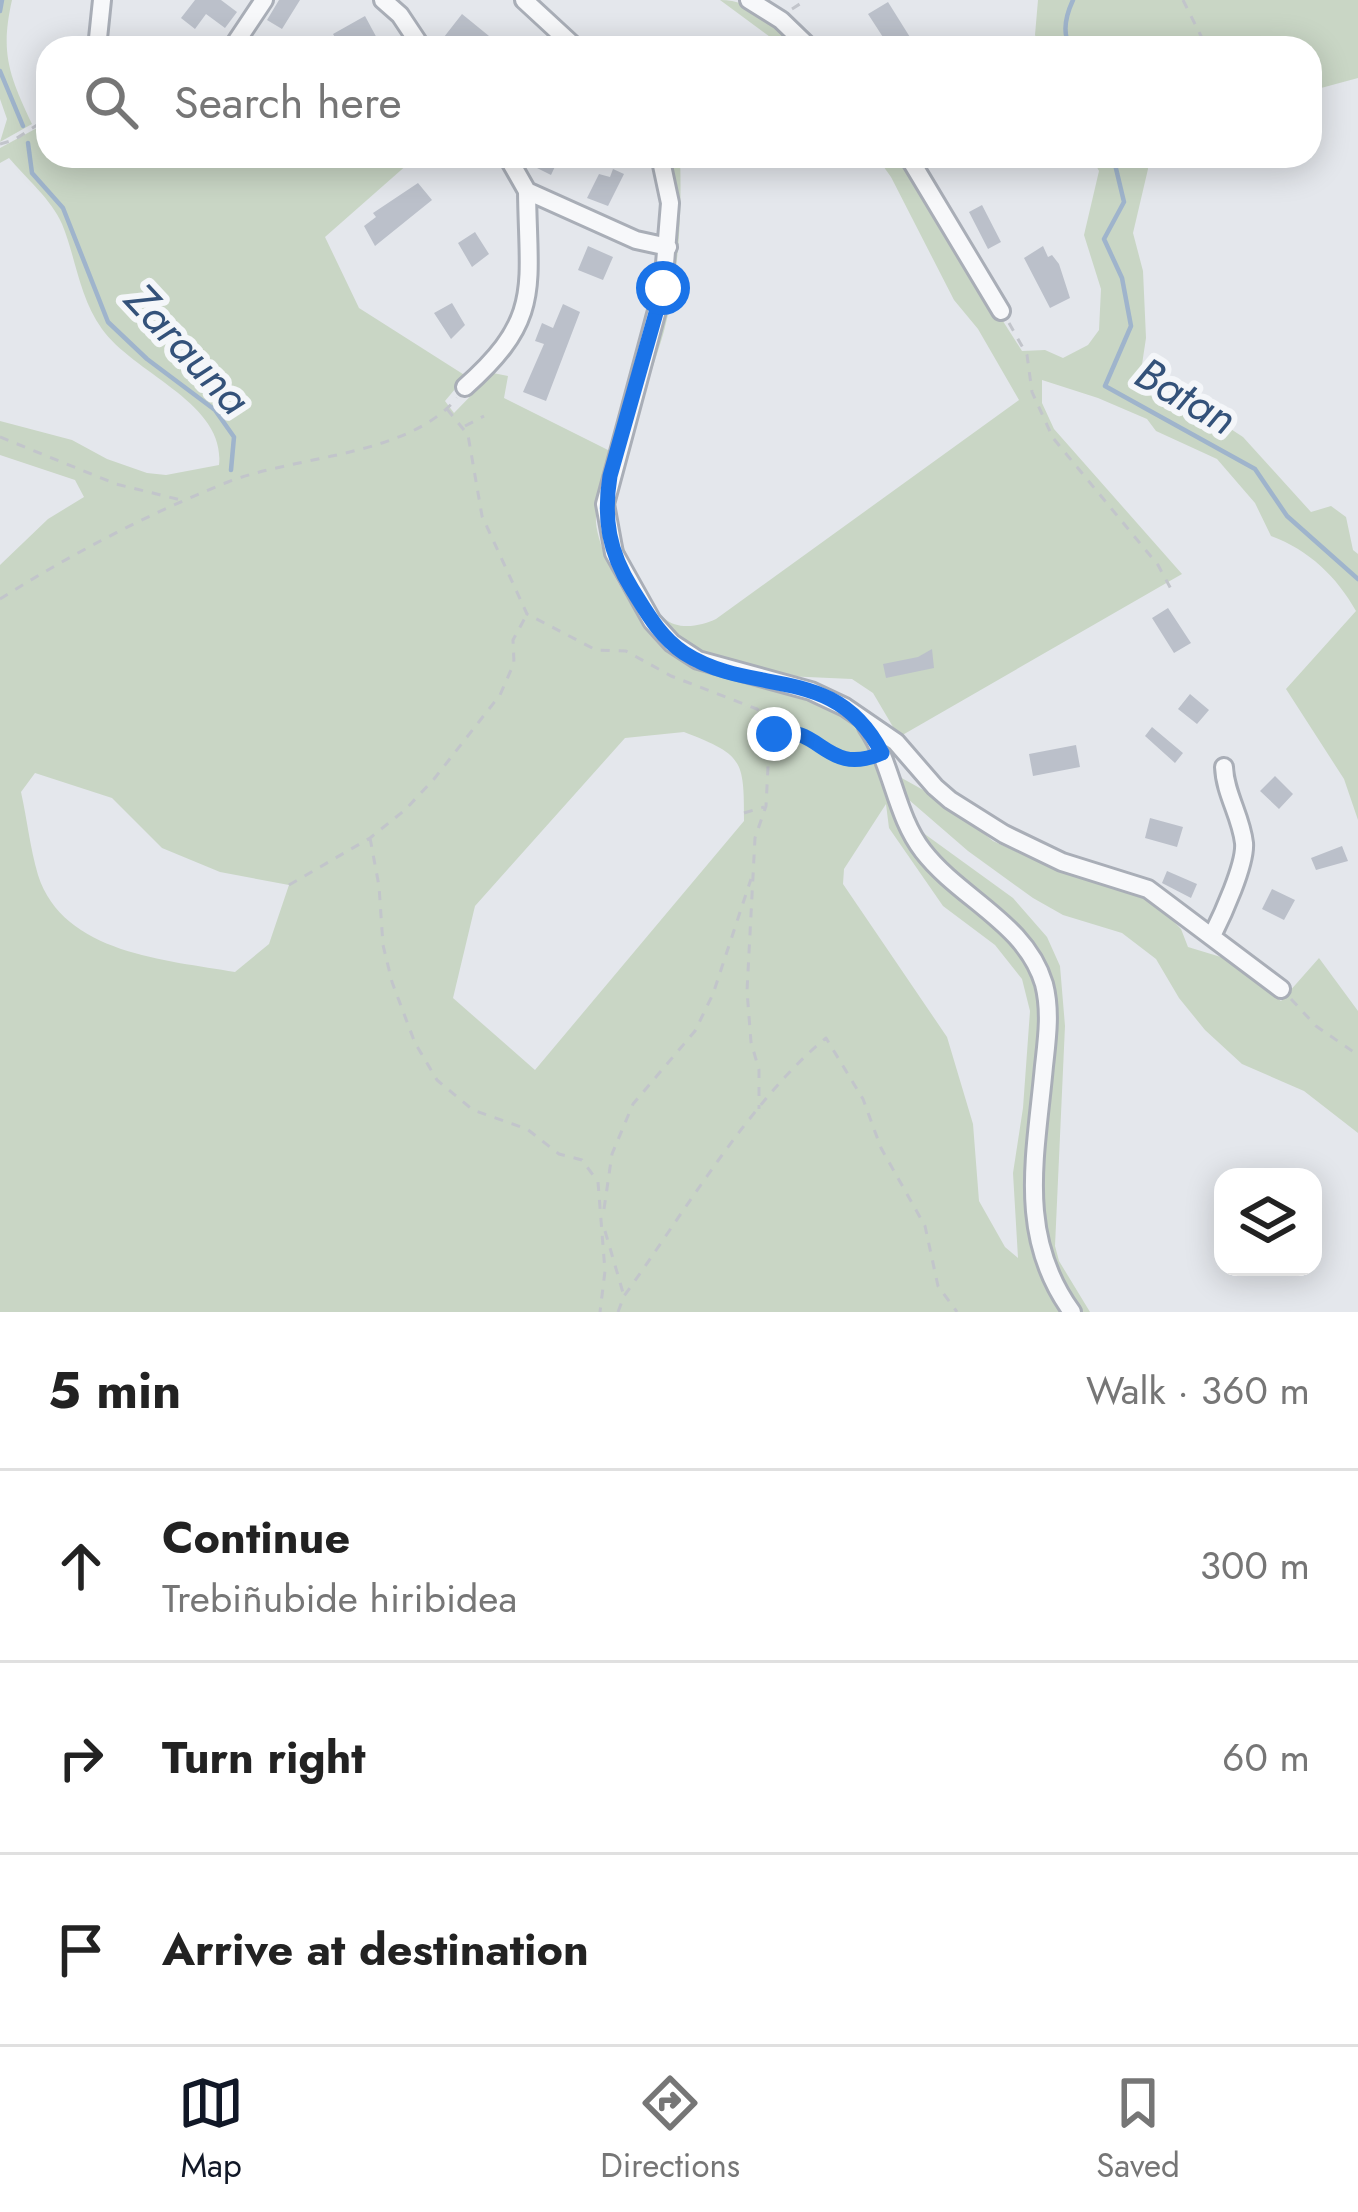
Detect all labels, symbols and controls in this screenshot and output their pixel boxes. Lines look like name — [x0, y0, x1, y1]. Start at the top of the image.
search box — [36, 36, 1322, 168]
icon: search — [78, 69, 144, 135]
text: Search here — [174, 70, 402, 135]
route start — [636, 261, 690, 315]
water label: Zarauna — [109, 268, 266, 429]
water label: Batan — [1123, 341, 1249, 451]
route end — [747, 707, 801, 761]
map controls — [1214, 1168, 1322, 1276]
button: layers — [1214, 1168, 1322, 1276]
text: 5 min — [48, 1353, 181, 1427]
text: Walk · 360 m — [1086, 1362, 1310, 1419]
text: Continue — [162, 1505, 350, 1570]
icon: ahead — [48, 1533, 114, 1599]
text: 300 m — [1200, 1537, 1310, 1594]
text: Trebiñubide hiribidea — [162, 1570, 517, 1627]
icon: right — [48, 1725, 114, 1791]
text: Turn right — [162, 1725, 366, 1790]
text: 60 m — [1222, 1729, 1310, 1786]
icon: arrive — [48, 1917, 114, 1983]
text: Arrive at destination — [162, 1917, 589, 1982]
tab: Map — [178, 2070, 244, 2189]
tab: Directions — [600, 2070, 740, 2189]
tab: Saved — [1096, 2070, 1180, 2189]

